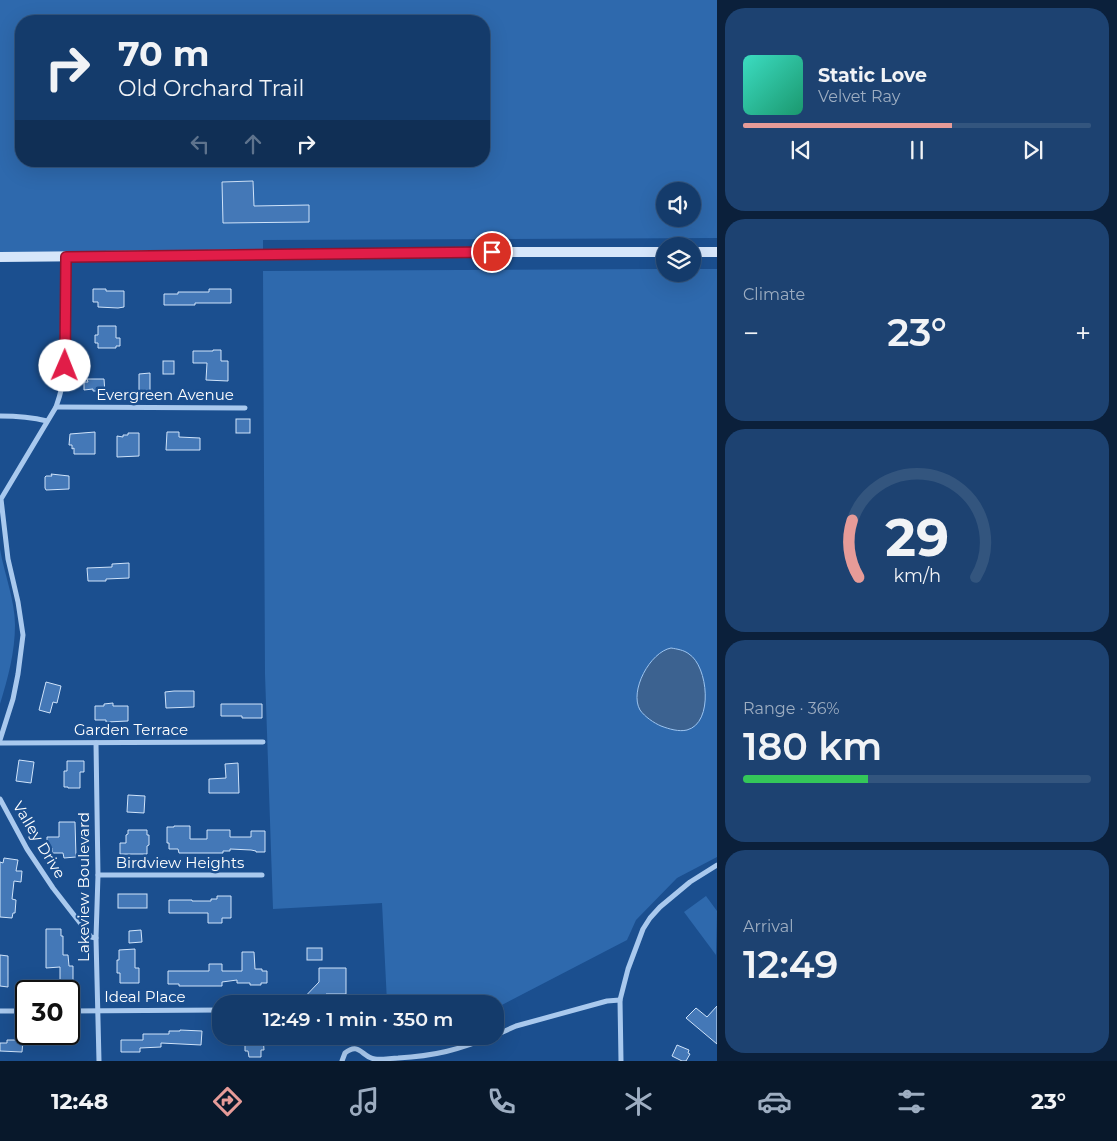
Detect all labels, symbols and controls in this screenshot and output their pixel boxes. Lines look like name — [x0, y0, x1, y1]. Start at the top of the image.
text: 70 m — [118, 32, 209, 75]
icon: right — [35, 35, 100, 100]
text: Static Love — [818, 64, 927, 87]
text: Old Orchard Trail — [118, 75, 304, 102]
text: Velvet Ray — [818, 87, 900, 106]
icon: left — [186, 130, 214, 158]
icon: ahead — [239, 130, 267, 158]
icon: right — [292, 130, 320, 158]
icon: previous — [787, 136, 815, 164]
icon: pause — [903, 136, 931, 164]
icon: next — [1019, 136, 1047, 164]
map controls — [656, 182, 701, 282]
button: sound — [656, 182, 701, 227]
pin — [471, 231, 513, 273]
button: layers — [656, 237, 701, 282]
icon: arrive — [478, 238, 506, 266]
text: Climate — [743, 285, 805, 304]
text: 23° — [887, 309, 947, 356]
text: − — [743, 316, 759, 350]
text: + — [1075, 316, 1091, 350]
position arrow — [38, 339, 90, 391]
street label: Evergreen Avenue — [96, 385, 234, 404]
text: 29 — [885, 506, 949, 569]
text: km/h — [893, 565, 941, 586]
text: Range · 36% — [743, 699, 840, 718]
street label: Garden Terrace — [74, 720, 188, 739]
text: 180 km — [743, 723, 882, 770]
street label: Valley Drive — [9, 798, 70, 882]
street label: Lakeview Boulevard — [74, 812, 93, 962]
street label: Birdview Heights — [116, 853, 244, 872]
text: Arrival — [743, 917, 793, 936]
text: 12:49 — [743, 941, 838, 988]
speed limit sign: 30 — [15, 980, 80, 1045]
street label: Ideal Place — [104, 987, 186, 1006]
text: 12:49 · 1 min · 350 m — [263, 1008, 453, 1031]
icon: directions — [210, 1084, 245, 1119]
icon: music — [347, 1084, 382, 1119]
icon: phone — [484, 1084, 519, 1119]
icon: climate — [621, 1084, 656, 1119]
icon: car — [757, 1084, 792, 1119]
icon: filters — [894, 1084, 929, 1119]
text: 12:48 — [51, 1088, 108, 1115]
text: 23° — [1031, 1088, 1066, 1115]

